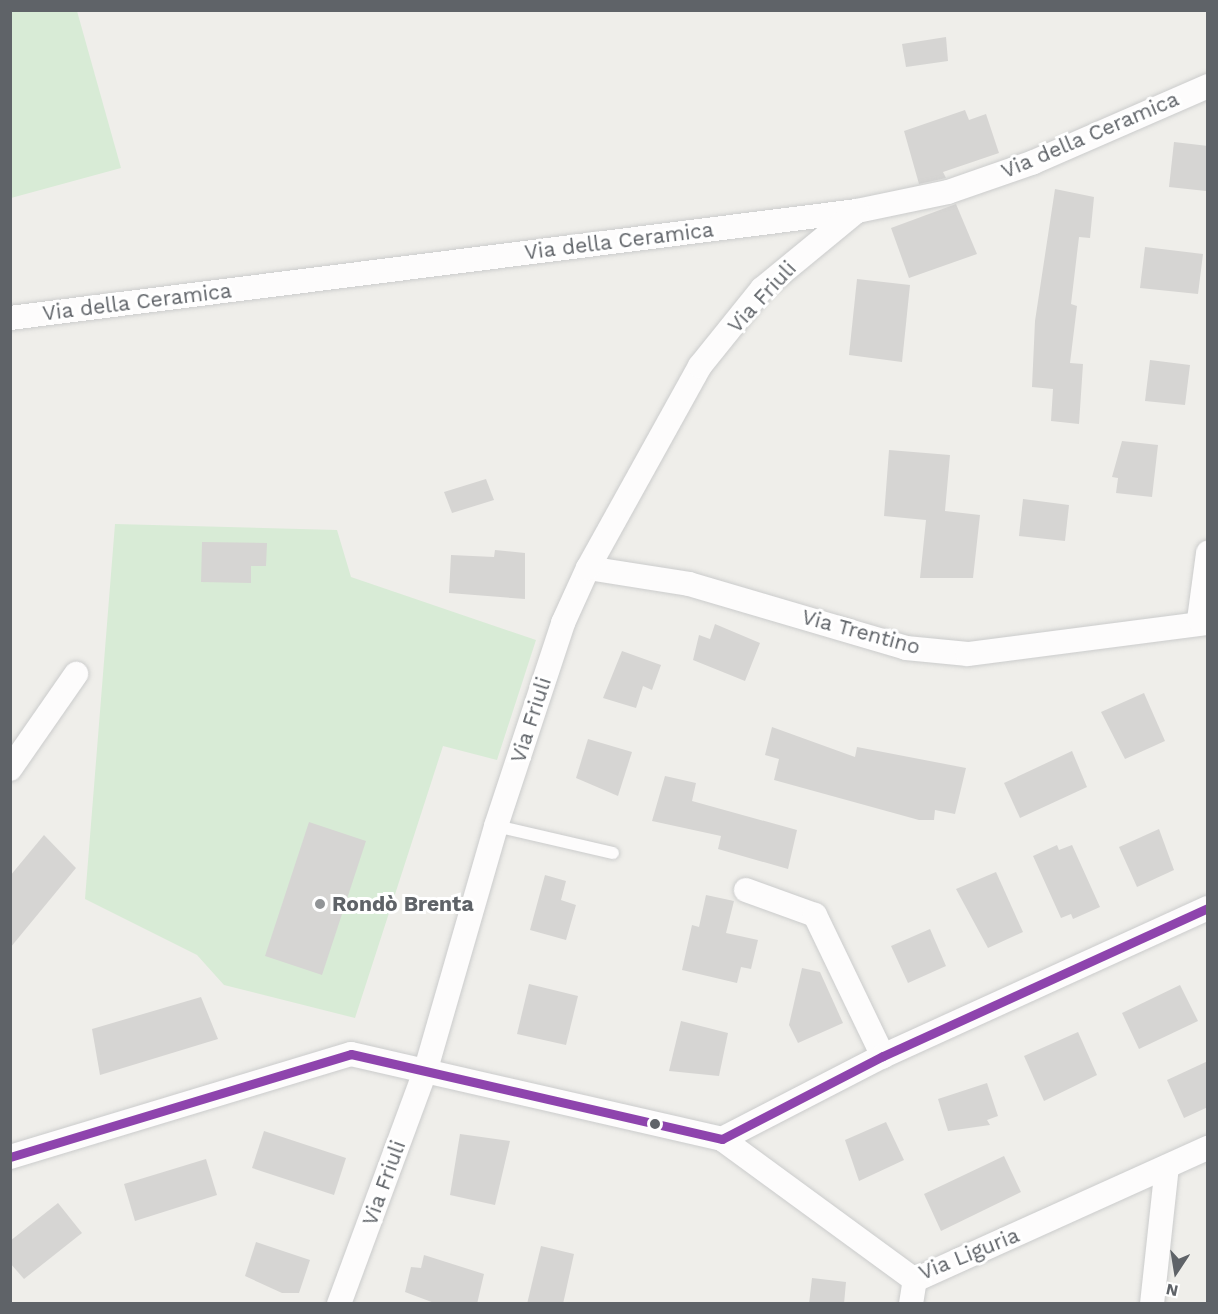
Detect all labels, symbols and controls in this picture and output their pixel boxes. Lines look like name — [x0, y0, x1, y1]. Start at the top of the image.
street label: Via della Ceramica — [997, 86, 1183, 184]
street label: Via della Ceramica — [523, 217, 715, 265]
street label: Via Friuli — [722, 256, 802, 338]
street label: Via della Ceramica — [41, 278, 233, 326]
street label: Via Trentino — [798, 604, 924, 660]
street label: Via Friuli — [505, 674, 557, 766]
place label: Rondò Brenta — [332, 891, 474, 917]
marker: Rondò Brenta — [313, 897, 327, 911]
unlabelled marker — [649, 1118, 661, 1130]
street label: Via Friuli — [357, 1137, 411, 1229]
street label: Via Liguria — [915, 1222, 1023, 1286]
north arrow — [1146, 1242, 1206, 1302]
text: N — [1164, 1280, 1180, 1301]

